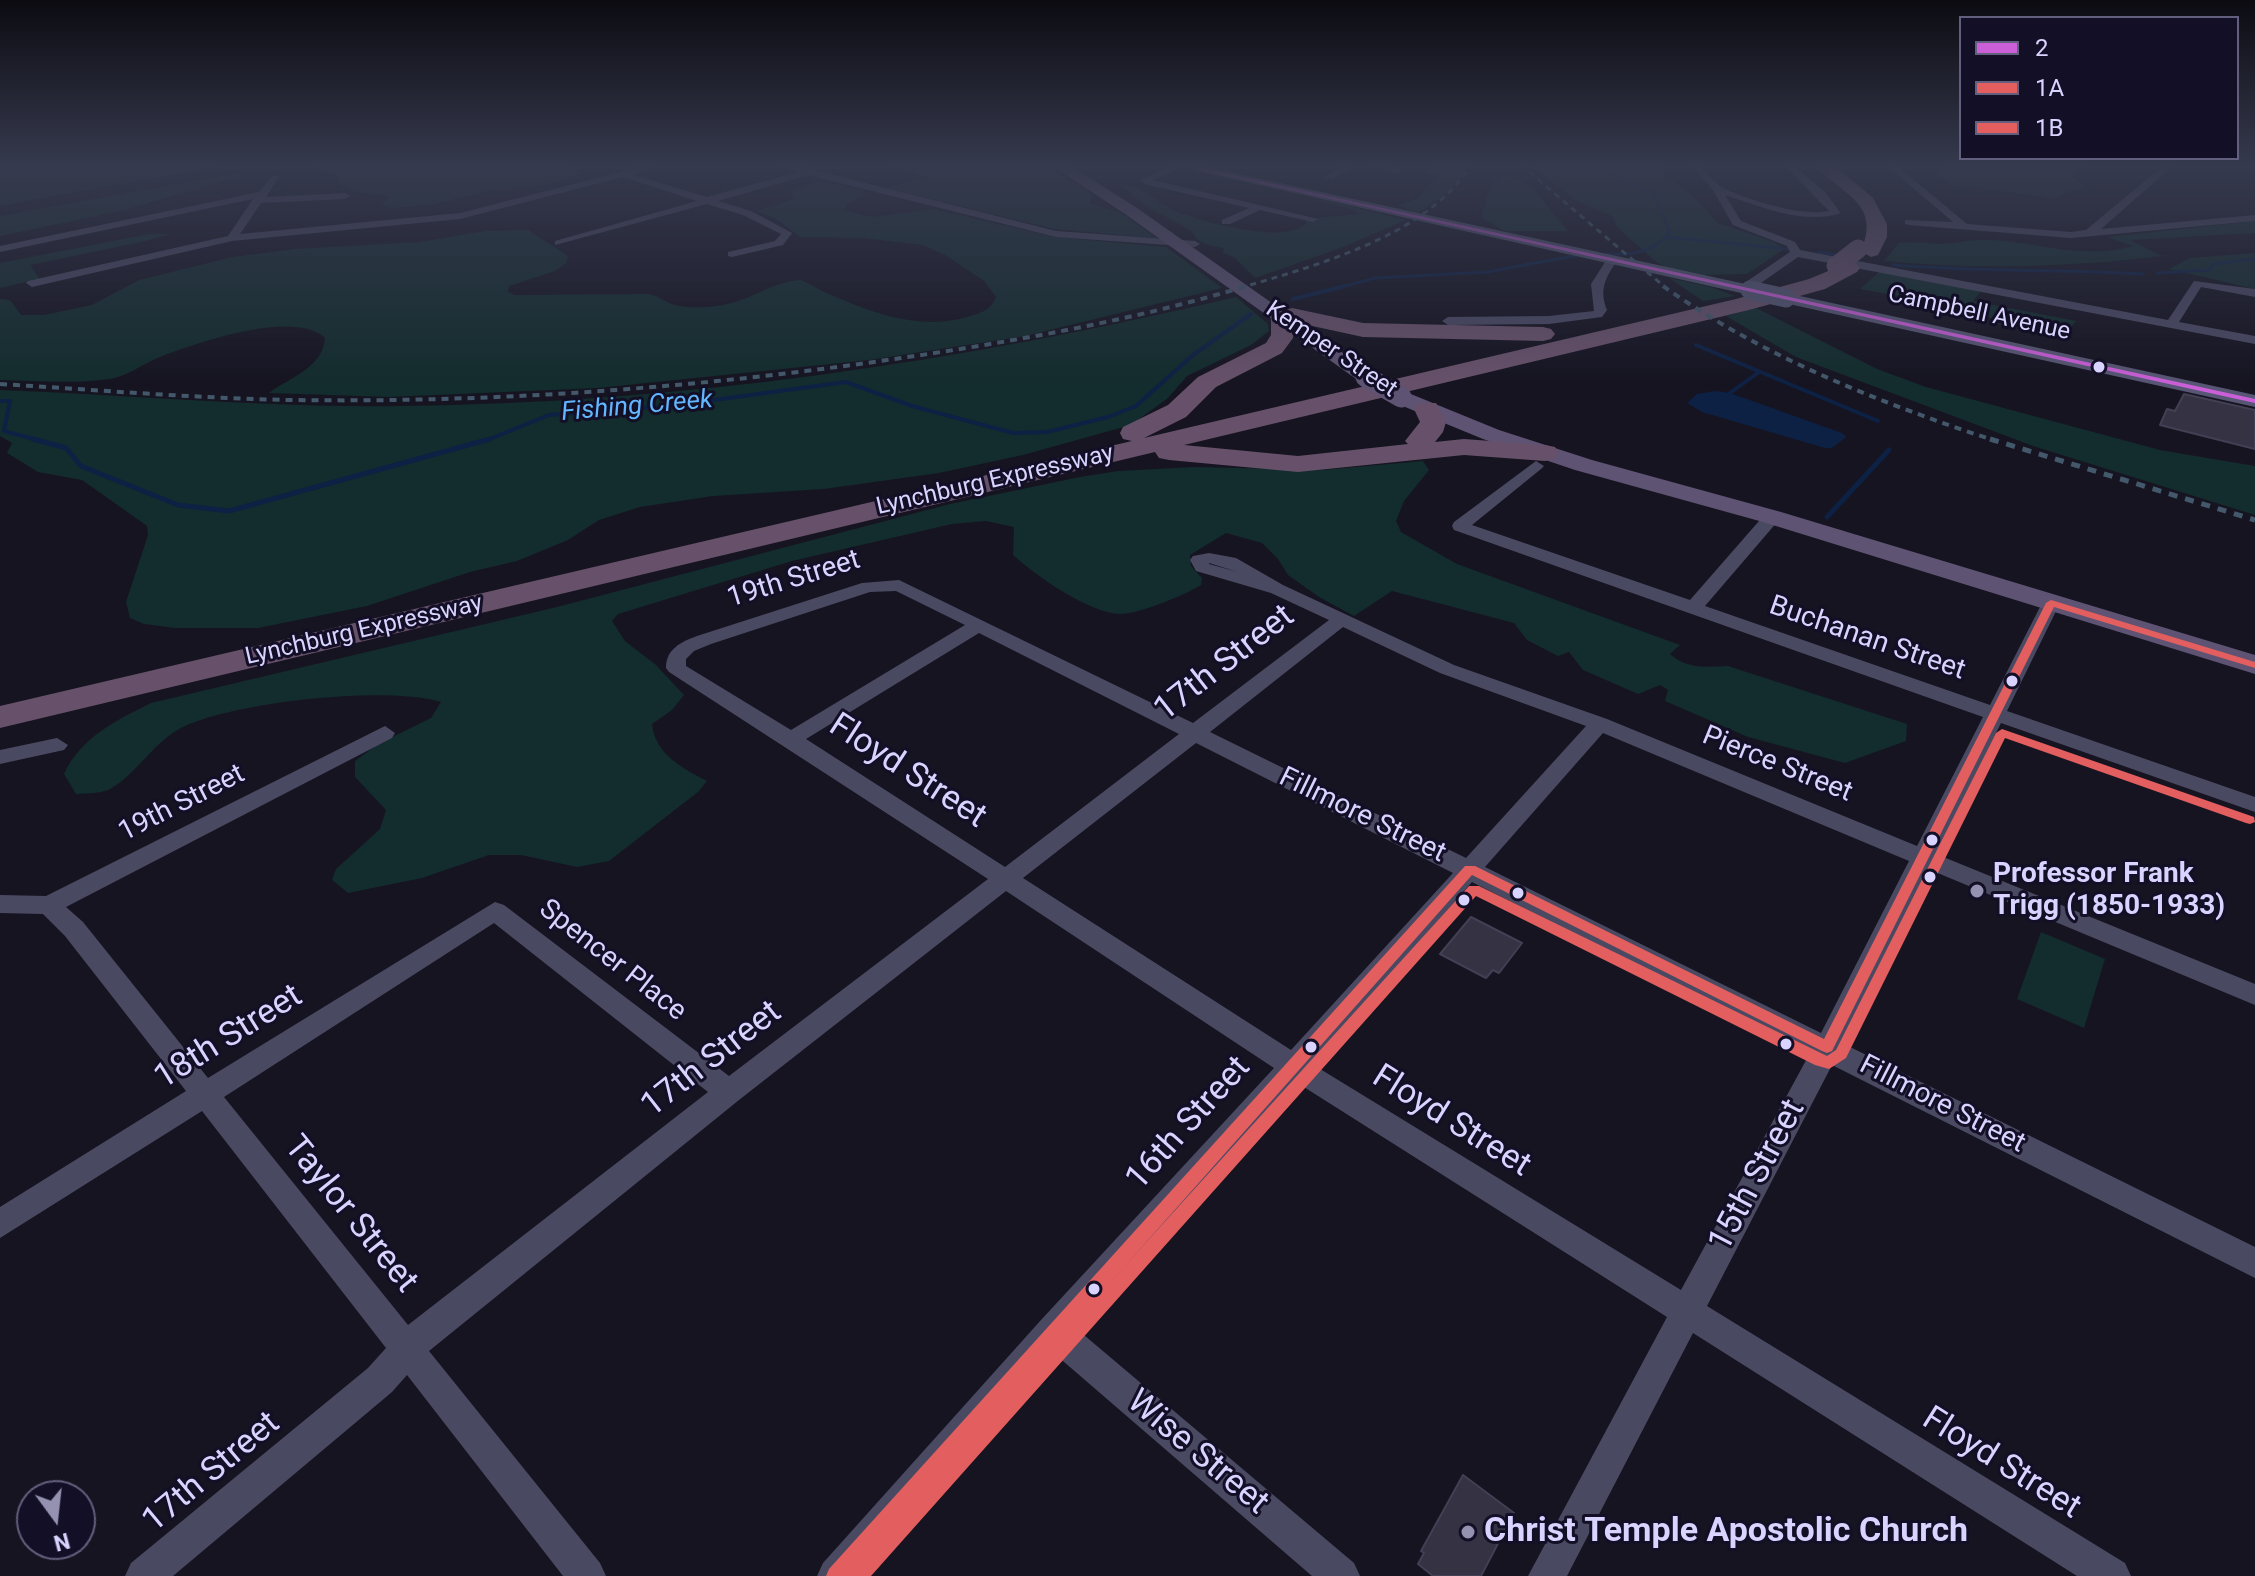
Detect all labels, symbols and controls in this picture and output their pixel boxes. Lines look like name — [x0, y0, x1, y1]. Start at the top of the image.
legend — [1959, 16, 2239, 160]
text: 2 — [2035, 34, 2049, 62]
text: 1A — [2035, 74, 2064, 102]
text: 1B — [2035, 114, 2063, 142]
street label: Campbell Avenue — [1885, 281, 2073, 347]
street label: Kemper Street — [1260, 296, 1402, 404]
unlabelled marker — [2091, 359, 2107, 375]
water label: Fishing Creek — [560, 385, 714, 429]
street label: Lynchburg Expressway — [874, 440, 1116, 522]
street label: 19th Street — [724, 544, 864, 616]
street label: Lynchburg Expressway — [243, 590, 485, 672]
street label: Buchanan Street — [1765, 590, 1969, 688]
street label: 17th Street — [1147, 597, 1303, 731]
unlabelled marker — [2004, 673, 2020, 689]
street label: Floyd Street — [821, 706, 993, 838]
street label: Pierce Street — [1697, 720, 1857, 810]
street label: 19th Street — [113, 758, 251, 850]
street label: Fillmore Street — [1273, 761, 1451, 871]
unlabelled marker — [1924, 832, 1940, 848]
place label: Professor Frank Trigg (1850-1933) — [1993, 858, 2225, 924]
unlabelled marker — [1922, 869, 1938, 885]
marker: Professor Frank Trigg (1850-1933) — [1968, 882, 1986, 900]
unlabelled marker — [1510, 885, 1526, 901]
unlabelled marker — [1456, 892, 1472, 908]
street label: Spencer Place — [532, 893, 692, 1029]
street label: 18th Street — [148, 977, 310, 1099]
street label: 17th Street — [634, 993, 790, 1127]
unlabelled marker — [1778, 1036, 1794, 1052]
unlabelled marker — [1303, 1039, 1319, 1055]
street label: 16th Street — [1118, 1049, 1260, 1199]
street label: Fillmore Street — [1854, 1049, 2030, 1161]
street label: Floyd Street — [1364, 1057, 1538, 1187]
street label: 15th Street — [1701, 1093, 1815, 1259]
street label: Taylor Street — [274, 1128, 426, 1302]
unlabelled marker — [1086, 1281, 1102, 1297]
street label: Wise Street — [1118, 1382, 1276, 1524]
street label: Floyd Street — [1914, 1399, 2088, 1529]
street label: 17th Street — [135, 1404, 289, 1542]
north arrow — [16, 1480, 96, 1560]
place label: Christ Temple Apostolic Church — [1484, 1512, 1968, 1552]
marker: Christ Temple Apostolic Church — [1459, 1523, 1477, 1541]
text: N — [51, 1528, 73, 1556]

